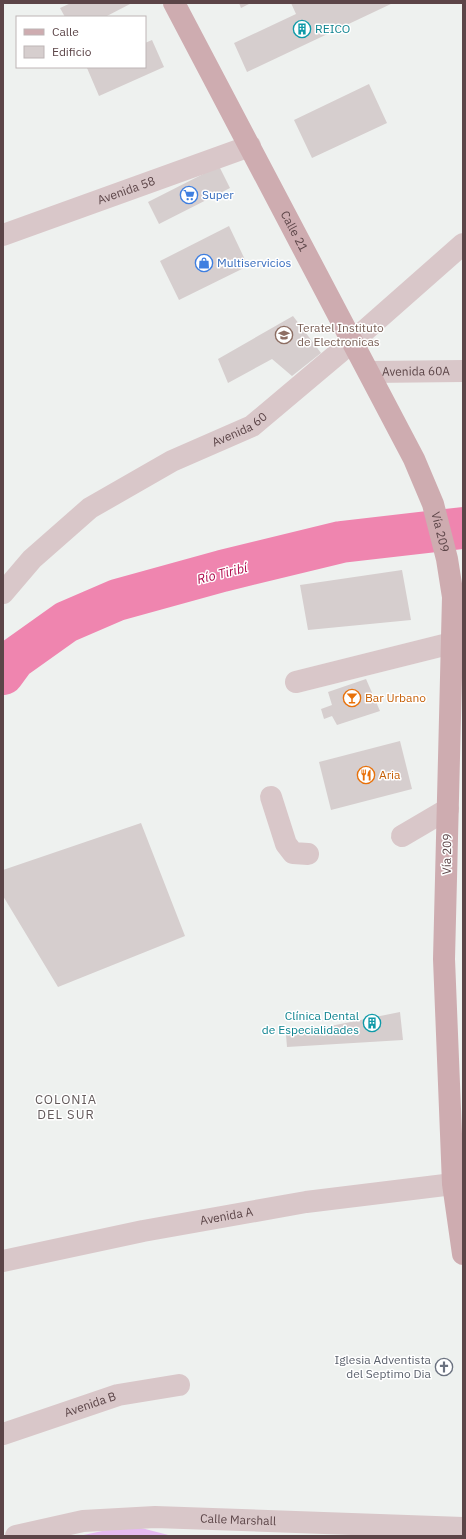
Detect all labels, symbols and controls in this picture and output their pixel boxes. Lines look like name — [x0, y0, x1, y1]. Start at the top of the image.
legend — [16, 16, 146, 68]
building icon: REICO — [292, 19, 312, 39]
place label: REICO — [315, 21, 350, 36]
text: Calle — [52, 24, 79, 39]
text: Edificio — [52, 44, 92, 59]
street label: Avenida 58 — [95, 173, 157, 207]
supermarket icon: Super — [179, 185, 199, 205]
place label: Super — [202, 187, 234, 202]
street label: Calle 21 — [278, 208, 312, 254]
shop icon: Multiservicios — [194, 253, 214, 273]
place label: Multiservicios — [217, 255, 292, 270]
place label: Teratel Instituto de Electronicas — [297, 320, 384, 349]
school or university icon: Teratel Instituto de Electronicas — [274, 325, 294, 345]
street label: Avenida 60A — [382, 363, 450, 379]
street label: Avenida 60 — [209, 409, 270, 450]
street label: Vía 209 — [428, 510, 453, 554]
water label: Río Tiribí — [195, 559, 251, 588]
bar icon: Bar Urbano — [342, 688, 362, 708]
place label: Bar Urbano — [365, 690, 426, 705]
restaurant icon: Aria — [356, 765, 376, 785]
place label: Aria — [379, 767, 401, 782]
street label: Vía 209 — [439, 833, 454, 875]
place label: Clínica Dental de Especialidades — [262, 1008, 359, 1037]
building icon: Clínica Dental de Especialidades — [362, 1013, 382, 1033]
district label: COLONIA DEL SUR — [35, 1091, 97, 1123]
street label: Avenida A — [199, 1204, 254, 1228]
place label: Iglesia Adventista del Septimo Dia — [334, 1352, 432, 1381]
church icon: Iglesia Adventista del Septimo Dia — [434, 1357, 454, 1377]
street label: Avenida B — [62, 1388, 118, 1420]
street label: Calle Marshall — [200, 1511, 276, 1528]

